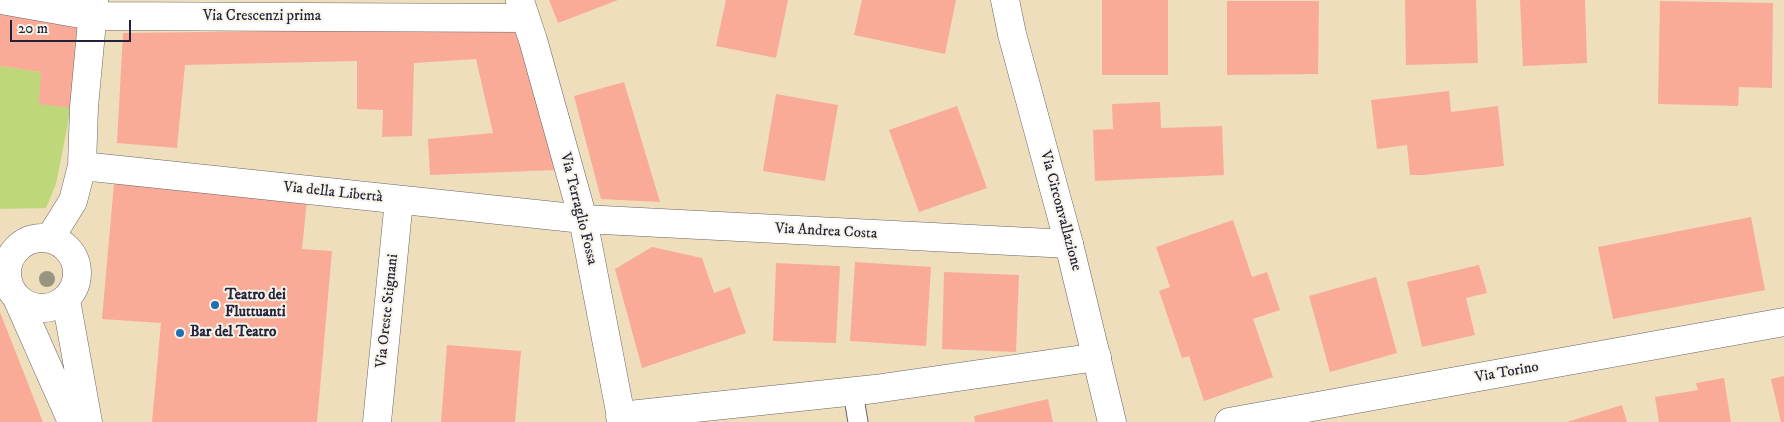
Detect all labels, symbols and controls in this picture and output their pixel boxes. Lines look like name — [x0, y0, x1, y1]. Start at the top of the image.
street label: Via Crescenzi prima — [203, 8, 321, 26]
scale bar — [12, 10, 134, 42]
text: 20 m — [18, 19, 48, 38]
street label: Via Circonvallazione — [1035, 149, 1085, 273]
street label: Via Terraglio Fossa — [555, 151, 601, 267]
street label: Via della Libertà — [282, 179, 384, 207]
street label: Via Andrea Costa — [774, 220, 878, 244]
street label: Via Oreste Stignani — [373, 253, 403, 369]
place label: Teatro dei Fluttuanti — [225, 287, 286, 322]
marker: Teatro dei Fluttuanti — [209, 299, 221, 311]
place label: Bar del Teatro — [190, 324, 276, 342]
marker: Bar del Teatro — [174, 327, 186, 339]
street label: Via Torino — [1474, 359, 1540, 387]

